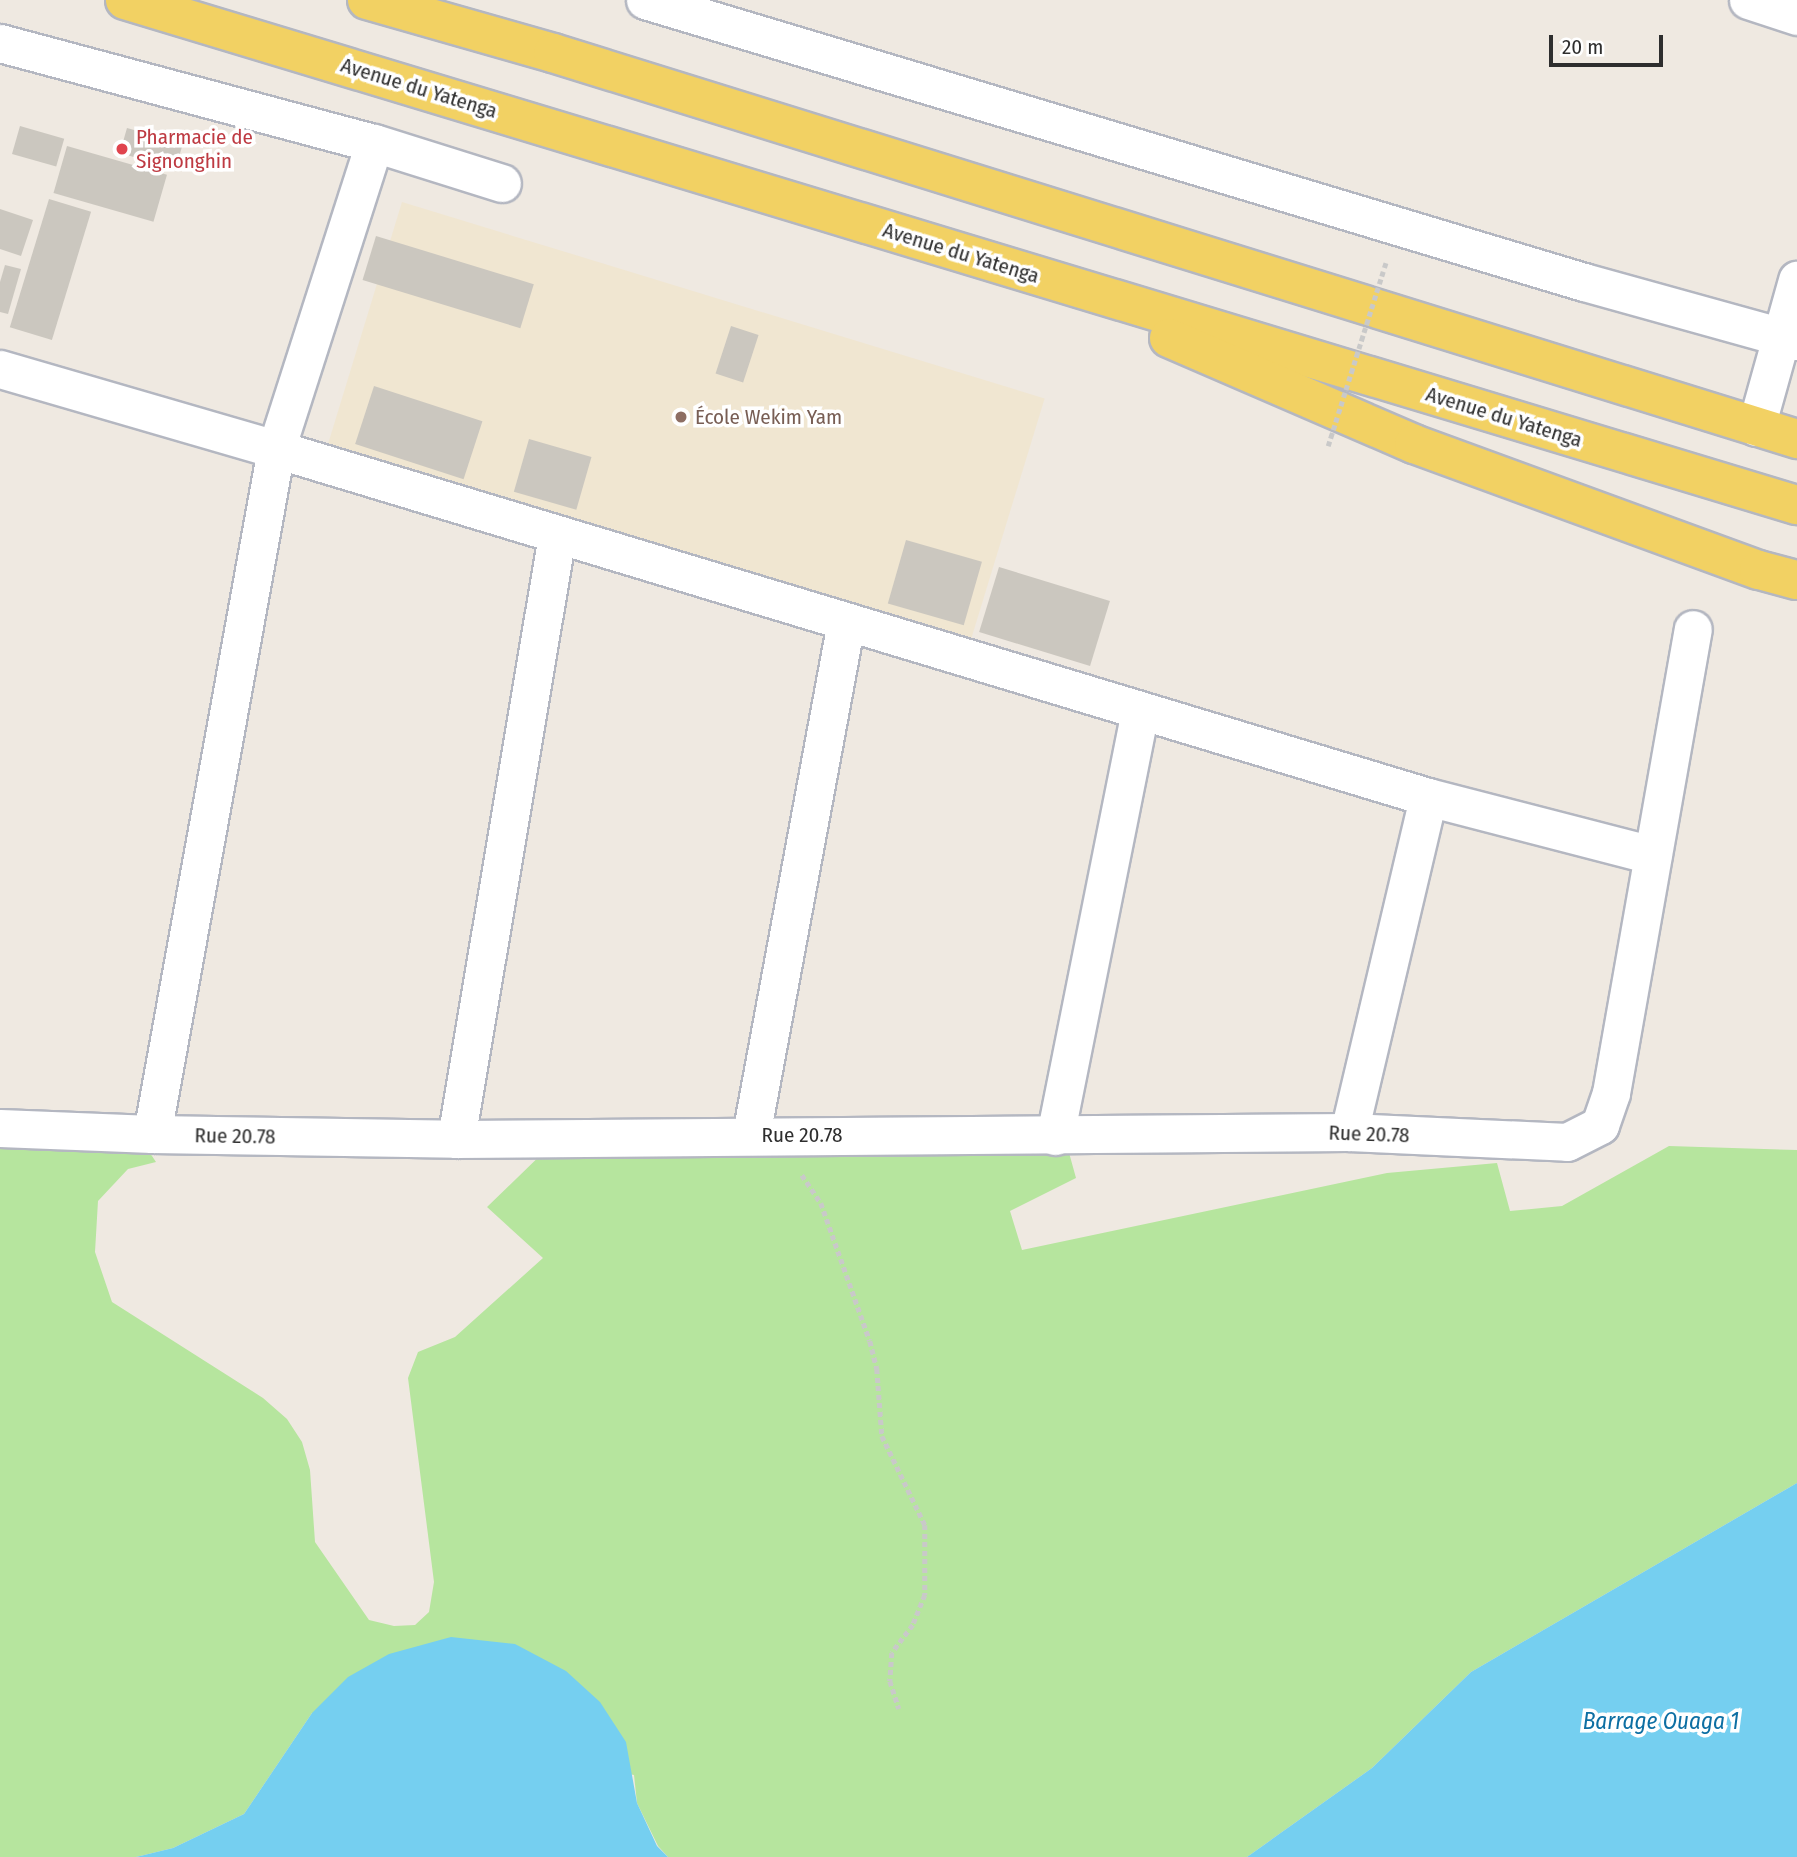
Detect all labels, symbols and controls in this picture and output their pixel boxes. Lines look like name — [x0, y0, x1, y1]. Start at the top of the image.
scale bar — [1552, 21, 1666, 65]
text: 20 m — [1562, 34, 1603, 60]
street label: Avenue du Yatenga — [338, 52, 500, 124]
place label: Pharmacie de Signonghin — [136, 124, 253, 174]
marker: Pharmacie de Signonghin — [114, 141, 130, 157]
street label: Avenue du Yatenga — [880, 217, 1042, 289]
street label: Avenue du Yatenga — [1423, 381, 1585, 453]
place label: École Wekim Yam — [695, 404, 842, 430]
marker: École Wekim Yam — [673, 409, 689, 425]
street label: Rue 20.78 — [1328, 1120, 1410, 1148]
street label: Rue 20.78 — [762, 1122, 842, 1148]
street label: Rue 20.78 — [194, 1123, 276, 1149]
water label: Barrage Ouaga 1 — [1583, 1707, 1739, 1735]

